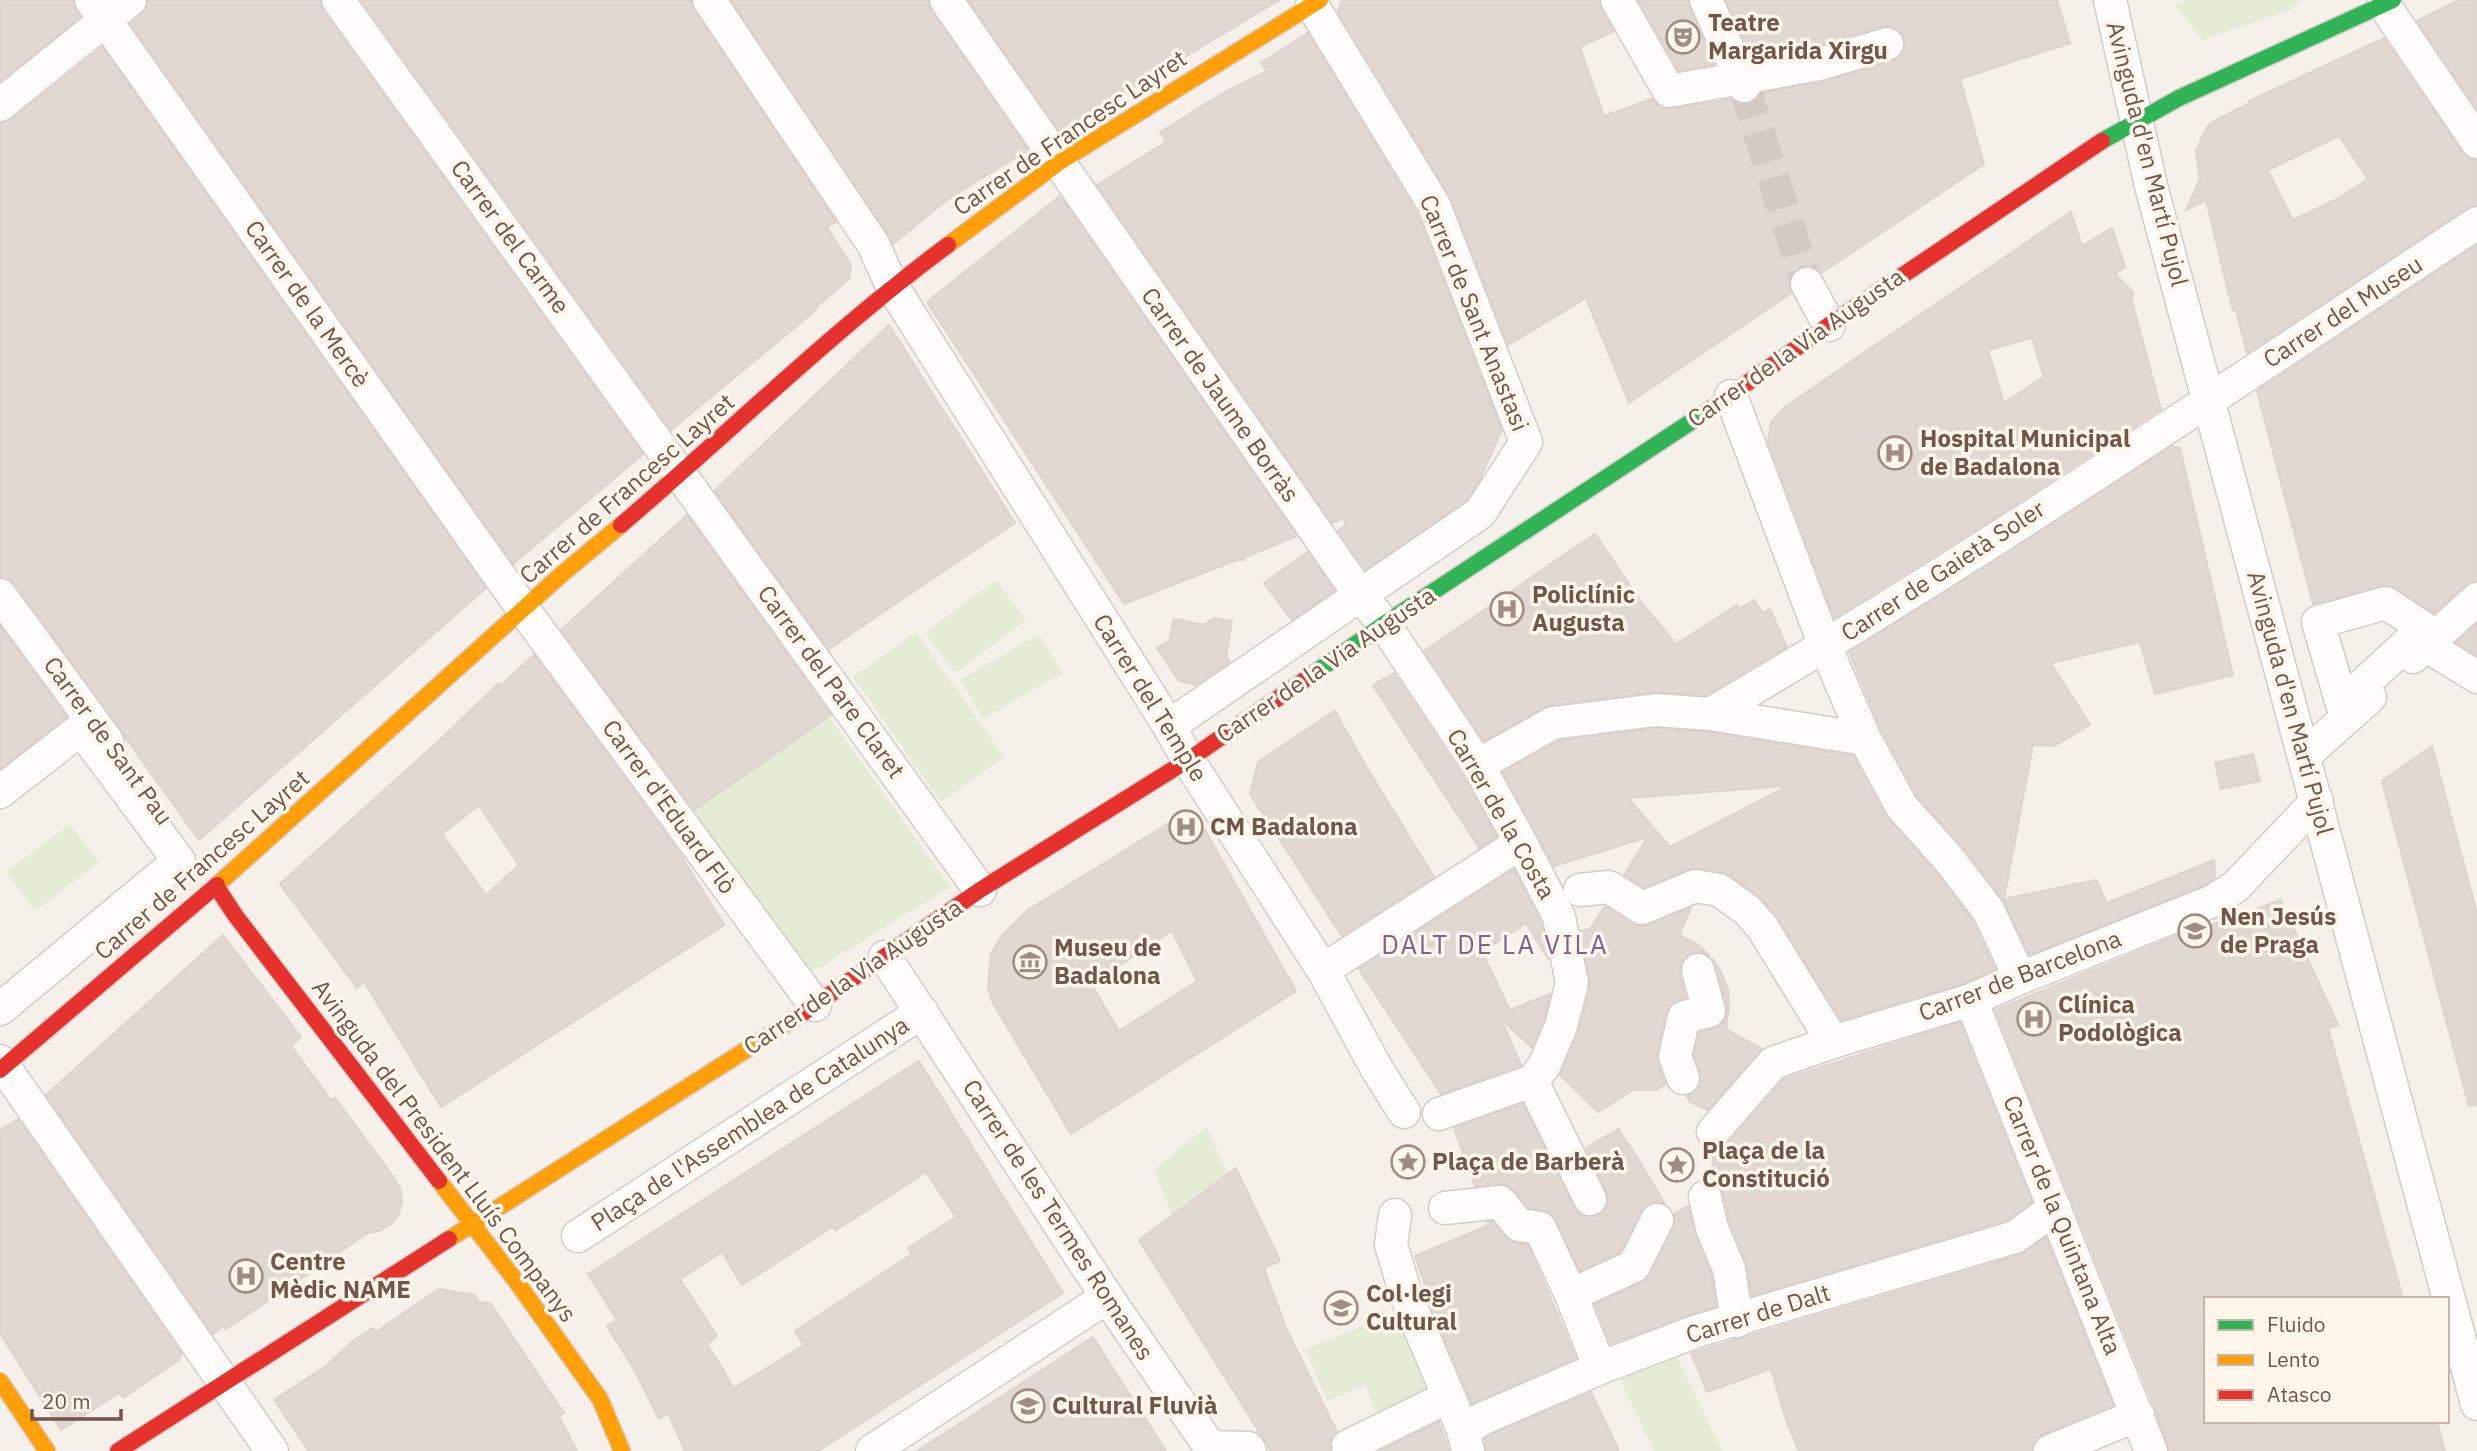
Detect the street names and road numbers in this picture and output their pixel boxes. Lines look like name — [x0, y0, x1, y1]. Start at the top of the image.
street label: Avinguda d'en Martí Pujol — [2100, 18, 2196, 290]
street label: Carrer de Francesc Layret — [946, 42, 1192, 222]
street label: Carrer del Carme — [444, 153, 577, 320]
street label: Carrer de Sant Anastasi — [1413, 190, 1537, 436]
street label: Carrer de la Mercè — [238, 214, 377, 393]
street label: Carrer del Museu — [2257, 248, 2428, 375]
street label: Carrer de la Via Augusta — [1681, 260, 1910, 434]
street label: Carrer de Jaume Borràs — [1135, 281, 1307, 508]
street label: Carrer de Francesc Layret — [512, 386, 741, 591]
street label: Carrer de Gaietà Soler — [1834, 492, 2051, 648]
street label: Avinguda d'en Martí Pujol — [2240, 567, 2342, 838]
street label: Carrer del Pare Claret — [751, 578, 913, 784]
street label: Carrer de la Via Augusta — [1210, 579, 1441, 749]
street label: Carrer del Temple — [1086, 608, 1215, 787]
street label: Carrer de Sant Pau — [37, 650, 181, 831]
street label: Carrer d'Eduard Flò — [596, 713, 744, 900]
street label: Carrer de la Costa — [1440, 722, 1564, 905]
street label: Carrer de Francesc Layret — [87, 762, 316, 967]
street label: Carrer de la Via Augusta — [737, 891, 968, 1061]
street label: Carrer de Barcelona — [1914, 922, 2126, 1028]
street label: Avinguda del President Lluís Companys — [305, 972, 584, 1328]
street label: Plaça de l'Assemblea de Catalunya — [584, 1008, 915, 1238]
street label: Carrer de les Termes Romanes — [956, 1073, 1162, 1366]
street label: Carrer de la Quintana Alta — [1996, 1090, 2130, 1359]
street label: Carrer de Dalt — [1682, 1276, 1834, 1350]

